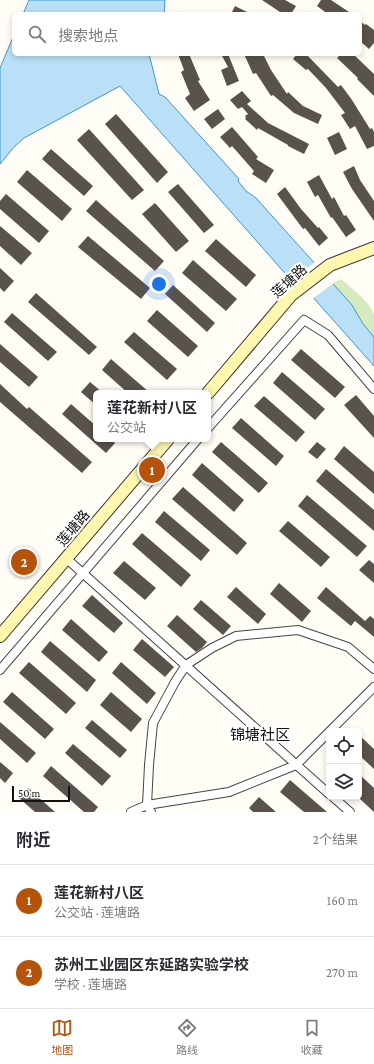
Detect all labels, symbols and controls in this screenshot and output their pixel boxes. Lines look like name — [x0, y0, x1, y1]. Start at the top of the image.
search box — [12, 12, 362, 56]
icon: search — [26, 23, 48, 45]
text: 搜索地点 — [58, 28, 118, 44]
street label: 莲塘路 — [268, 261, 310, 301]
your location — [149, 274, 169, 294]
popup — [93, 390, 211, 442]
text: 莲花新村八区 — [107, 400, 197, 416]
text: 公交站 — [107, 420, 146, 435]
pin: 1 — [139, 455, 165, 485]
street label: 莲塘路 — [53, 507, 93, 549]
pin: 2 — [11, 547, 37, 577]
district label: 锦塘社区 — [230, 726, 290, 743]
map controls — [326, 728, 362, 800]
button: locate — [326, 728, 362, 764]
button: layers — [326, 764, 362, 800]
scale bar — [12, 784, 70, 803]
text: 50 m — [18, 787, 40, 799]
text: 附近 — [16, 831, 50, 850]
text: 2个结果 — [313, 832, 358, 847]
text: 莲花新村八区 — [54, 885, 144, 901]
text: 1 — [27, 893, 31, 908]
text: 160 m — [327, 893, 358, 908]
text: 公交站 · 莲塘路 — [54, 905, 140, 920]
text: 苏州工业园区东延路实验学校 — [54, 957, 249, 973]
text: 2 — [26, 965, 32, 980]
text: 270 m — [326, 965, 358, 980]
text: 学校 · 莲塘路 — [54, 977, 127, 992]
tab: 地图 — [51, 1017, 73, 1057]
tab: 路线 — [176, 1017, 198, 1057]
tab: 收藏 — [301, 1017, 323, 1057]

